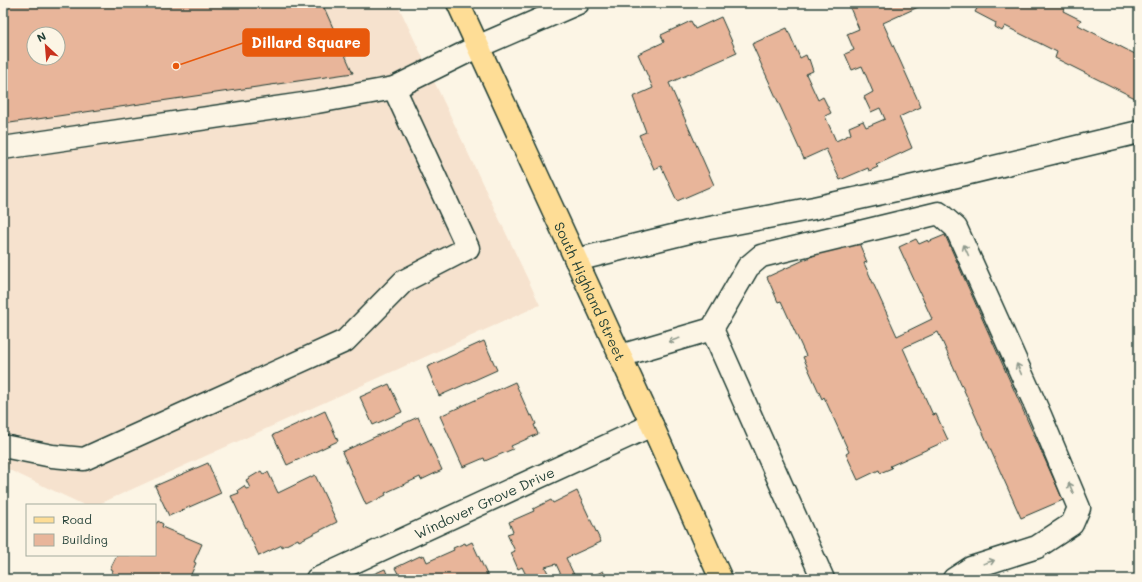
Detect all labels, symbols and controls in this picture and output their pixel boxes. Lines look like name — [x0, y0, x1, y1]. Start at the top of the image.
north arrow — [26, 26, 66, 66]
text: N — [34, 28, 48, 45]
callout: Dillard Square — [243, 29, 369, 56]
text: Dillard Square — [251, 32, 361, 52]
street label: South Highland Street — [550, 219, 631, 363]
one-way arrow — [962, 245, 969, 257]
one-way arrow — [668, 337, 681, 344]
one-way arrow — [1015, 363, 1022, 375]
street label: Windover Grove Drive — [411, 462, 557, 543]
one-way arrow — [1067, 483, 1074, 495]
legend — [26, 504, 156, 556]
text: Road — [62, 511, 92, 527]
text: Building — [62, 531, 108, 547]
one-way arrow — [982, 558, 995, 565]

